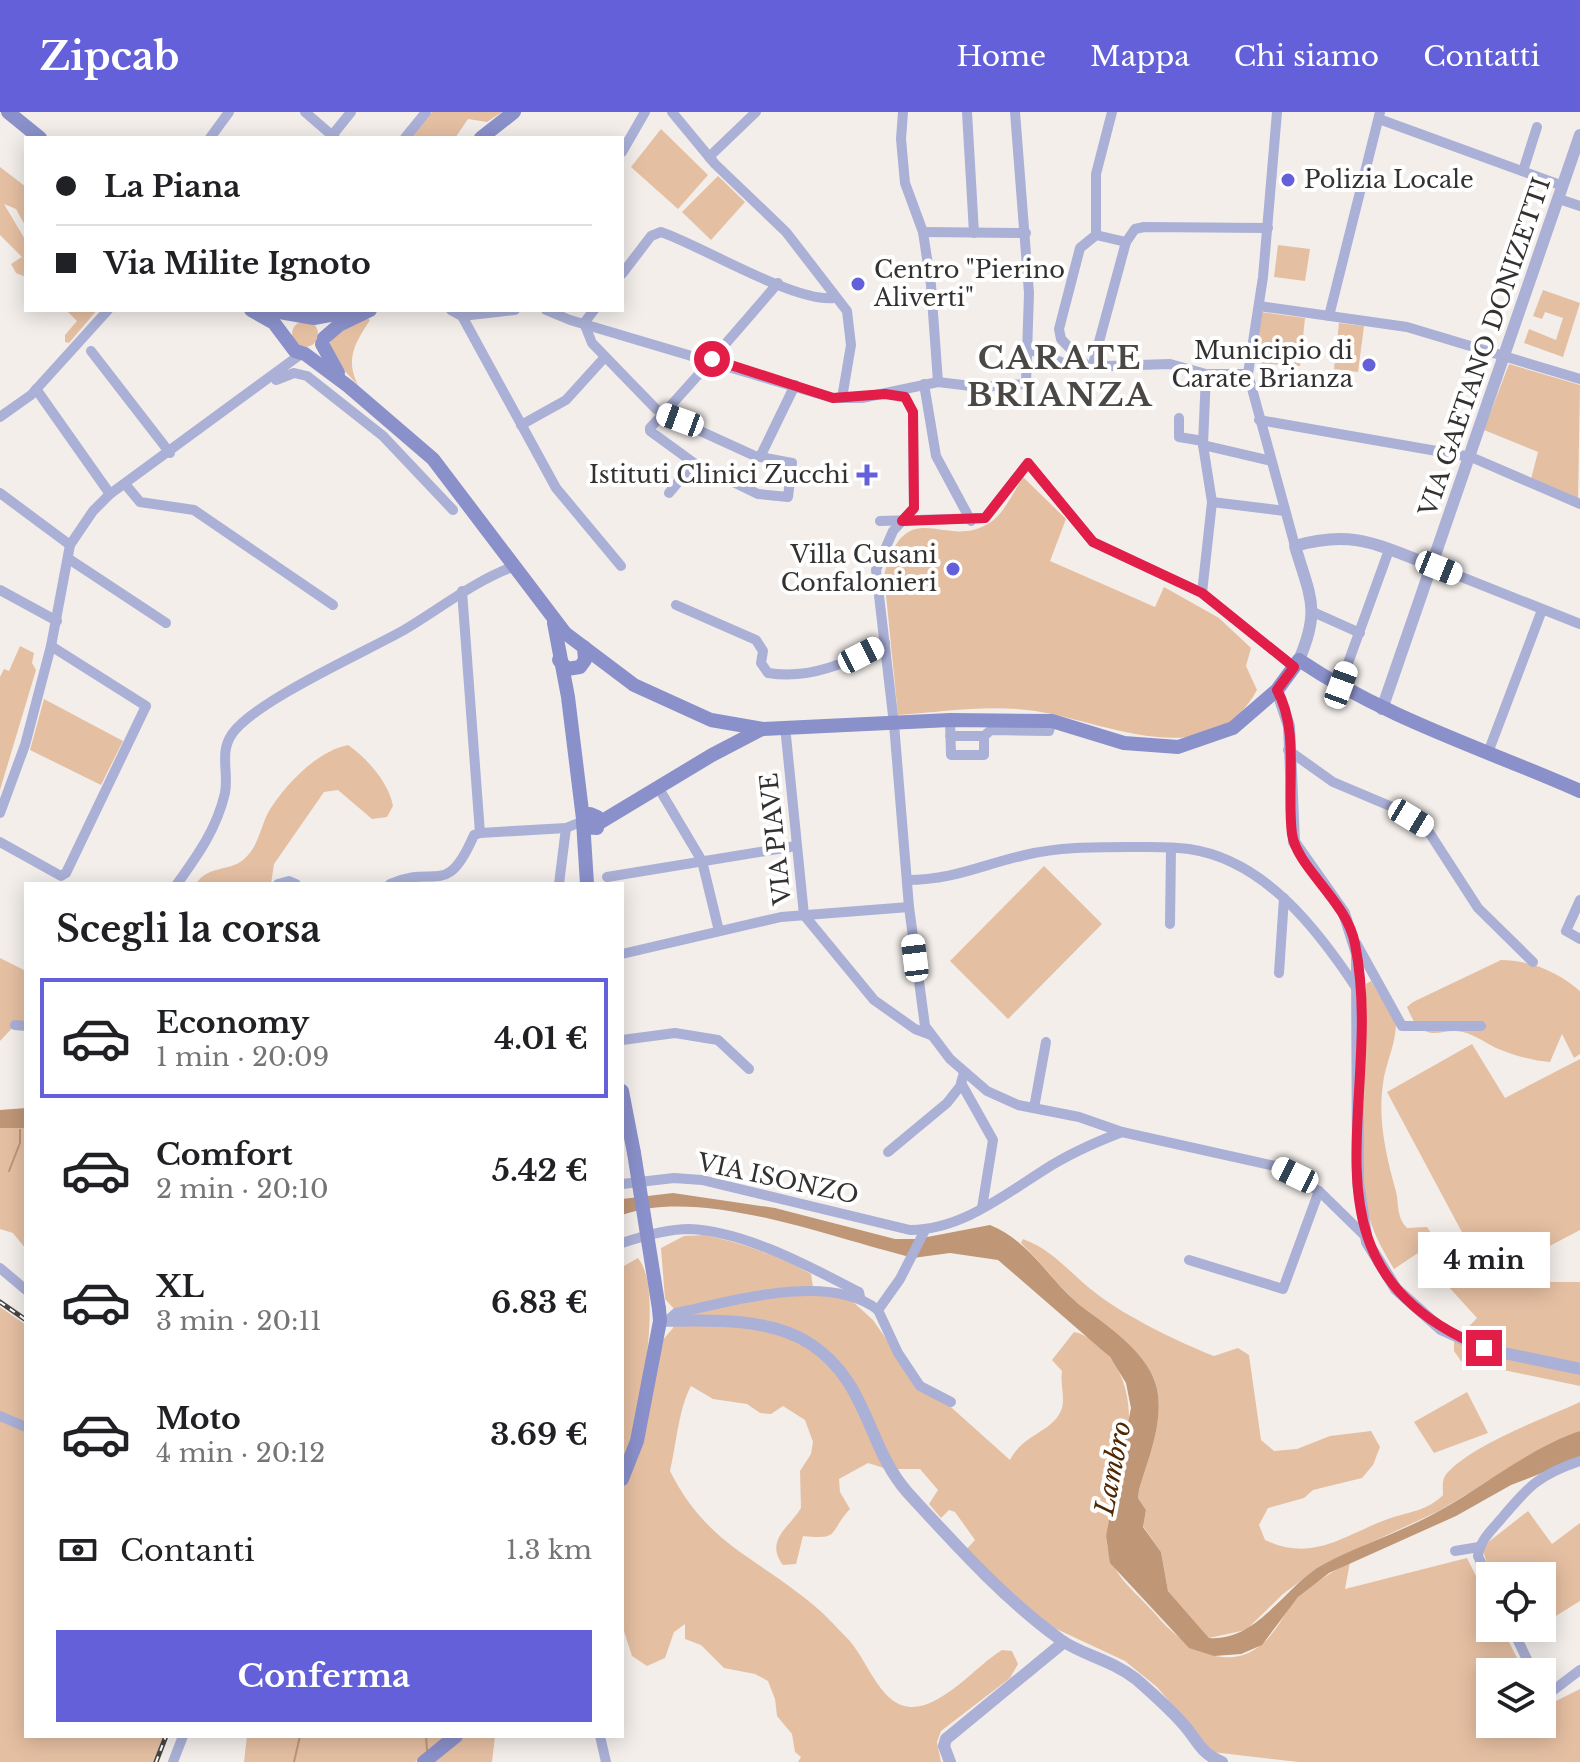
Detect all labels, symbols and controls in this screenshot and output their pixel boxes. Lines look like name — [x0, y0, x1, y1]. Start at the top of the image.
text: Zipcab — [40, 33, 179, 80]
text: Home — [957, 39, 1046, 74]
text: Mappa — [1090, 39, 1190, 74]
text: Chi siamo — [1234, 39, 1379, 74]
text: Contatti — [1423, 39, 1540, 74]
place label: Polizia Locale — [1304, 165, 1474, 194]
text: La Piana — [104, 168, 240, 205]
marker: Polizia Locale — [1279, 171, 1297, 189]
street label: VIA GAETANO DONIZETTI — [1412, 174, 1556, 521]
text: Via Milite Ignoto — [104, 245, 371, 282]
place label: Centro "Pierino Aliverti" — [873, 255, 1065, 312]
marker: Centro "Pierino Aliverti" — [849, 275, 867, 293]
place label: Municipio di Carate Brianza — [1171, 336, 1354, 393]
district label: CARATE BRIANZA — [967, 338, 1153, 415]
route start — [694, 341, 730, 377]
marker: Municipio di Carate Brianza — [1360, 356, 1378, 374]
car — [653, 401, 707, 439]
place label: Istituti Clinici Zucchi — [589, 460, 849, 489]
marker: Istituti Clinici Zucchi — [856, 464, 878, 486]
place label: Villa Cusani Confalonieri — [781, 540, 937, 597]
car — [1412, 548, 1466, 588]
marker: Villa Cusani Confalonieri — [944, 560, 962, 578]
car — [834, 633, 888, 677]
car — [1322, 658, 1360, 712]
street label: VIA PIAVE — [754, 772, 797, 908]
car — [1384, 795, 1438, 841]
text: Scegli la corsa — [56, 907, 321, 952]
car — [900, 933, 930, 983]
icon: car — [60, 1002, 132, 1074]
text: Economy — [156, 1004, 309, 1041]
text: 4.01 € — [494, 1020, 588, 1057]
text: 1 min · 20:09 — [156, 1041, 329, 1073]
icon: car — [60, 1134, 132, 1206]
text: Comfort — [156, 1136, 293, 1173]
street label: VIA ISONZO — [694, 1147, 861, 1210]
text: 5.42 € — [492, 1152, 588, 1189]
car — [1268, 1154, 1322, 1196]
text: 2 min · 20:10 — [156, 1173, 329, 1205]
callout: 4 min — [1418, 1232, 1550, 1288]
text: 4 min — [1443, 1244, 1525, 1276]
icon: car — [60, 1266, 132, 1338]
text: XL — [156, 1268, 204, 1305]
text: 6.83 € — [491, 1284, 588, 1321]
text: 3 min · 20:11 — [156, 1305, 322, 1337]
route end — [1466, 1330, 1502, 1366]
icon: car — [60, 1398, 132, 1470]
text: Moto — [156, 1400, 241, 1437]
text: 3.69 € — [490, 1416, 588, 1453]
water label: Lambro — [1088, 1418, 1138, 1519]
text: 4 min · 20:12 — [156, 1437, 325, 1469]
icon: cash — [56, 1528, 100, 1572]
text: Contanti — [120, 1532, 255, 1569]
text: 1.3 km — [506, 1534, 592, 1566]
map controls — [1476, 1562, 1556, 1738]
button: locate — [1476, 1562, 1556, 1642]
button: Conferma — [56, 1630, 592, 1722]
button: layers — [1476, 1658, 1556, 1738]

